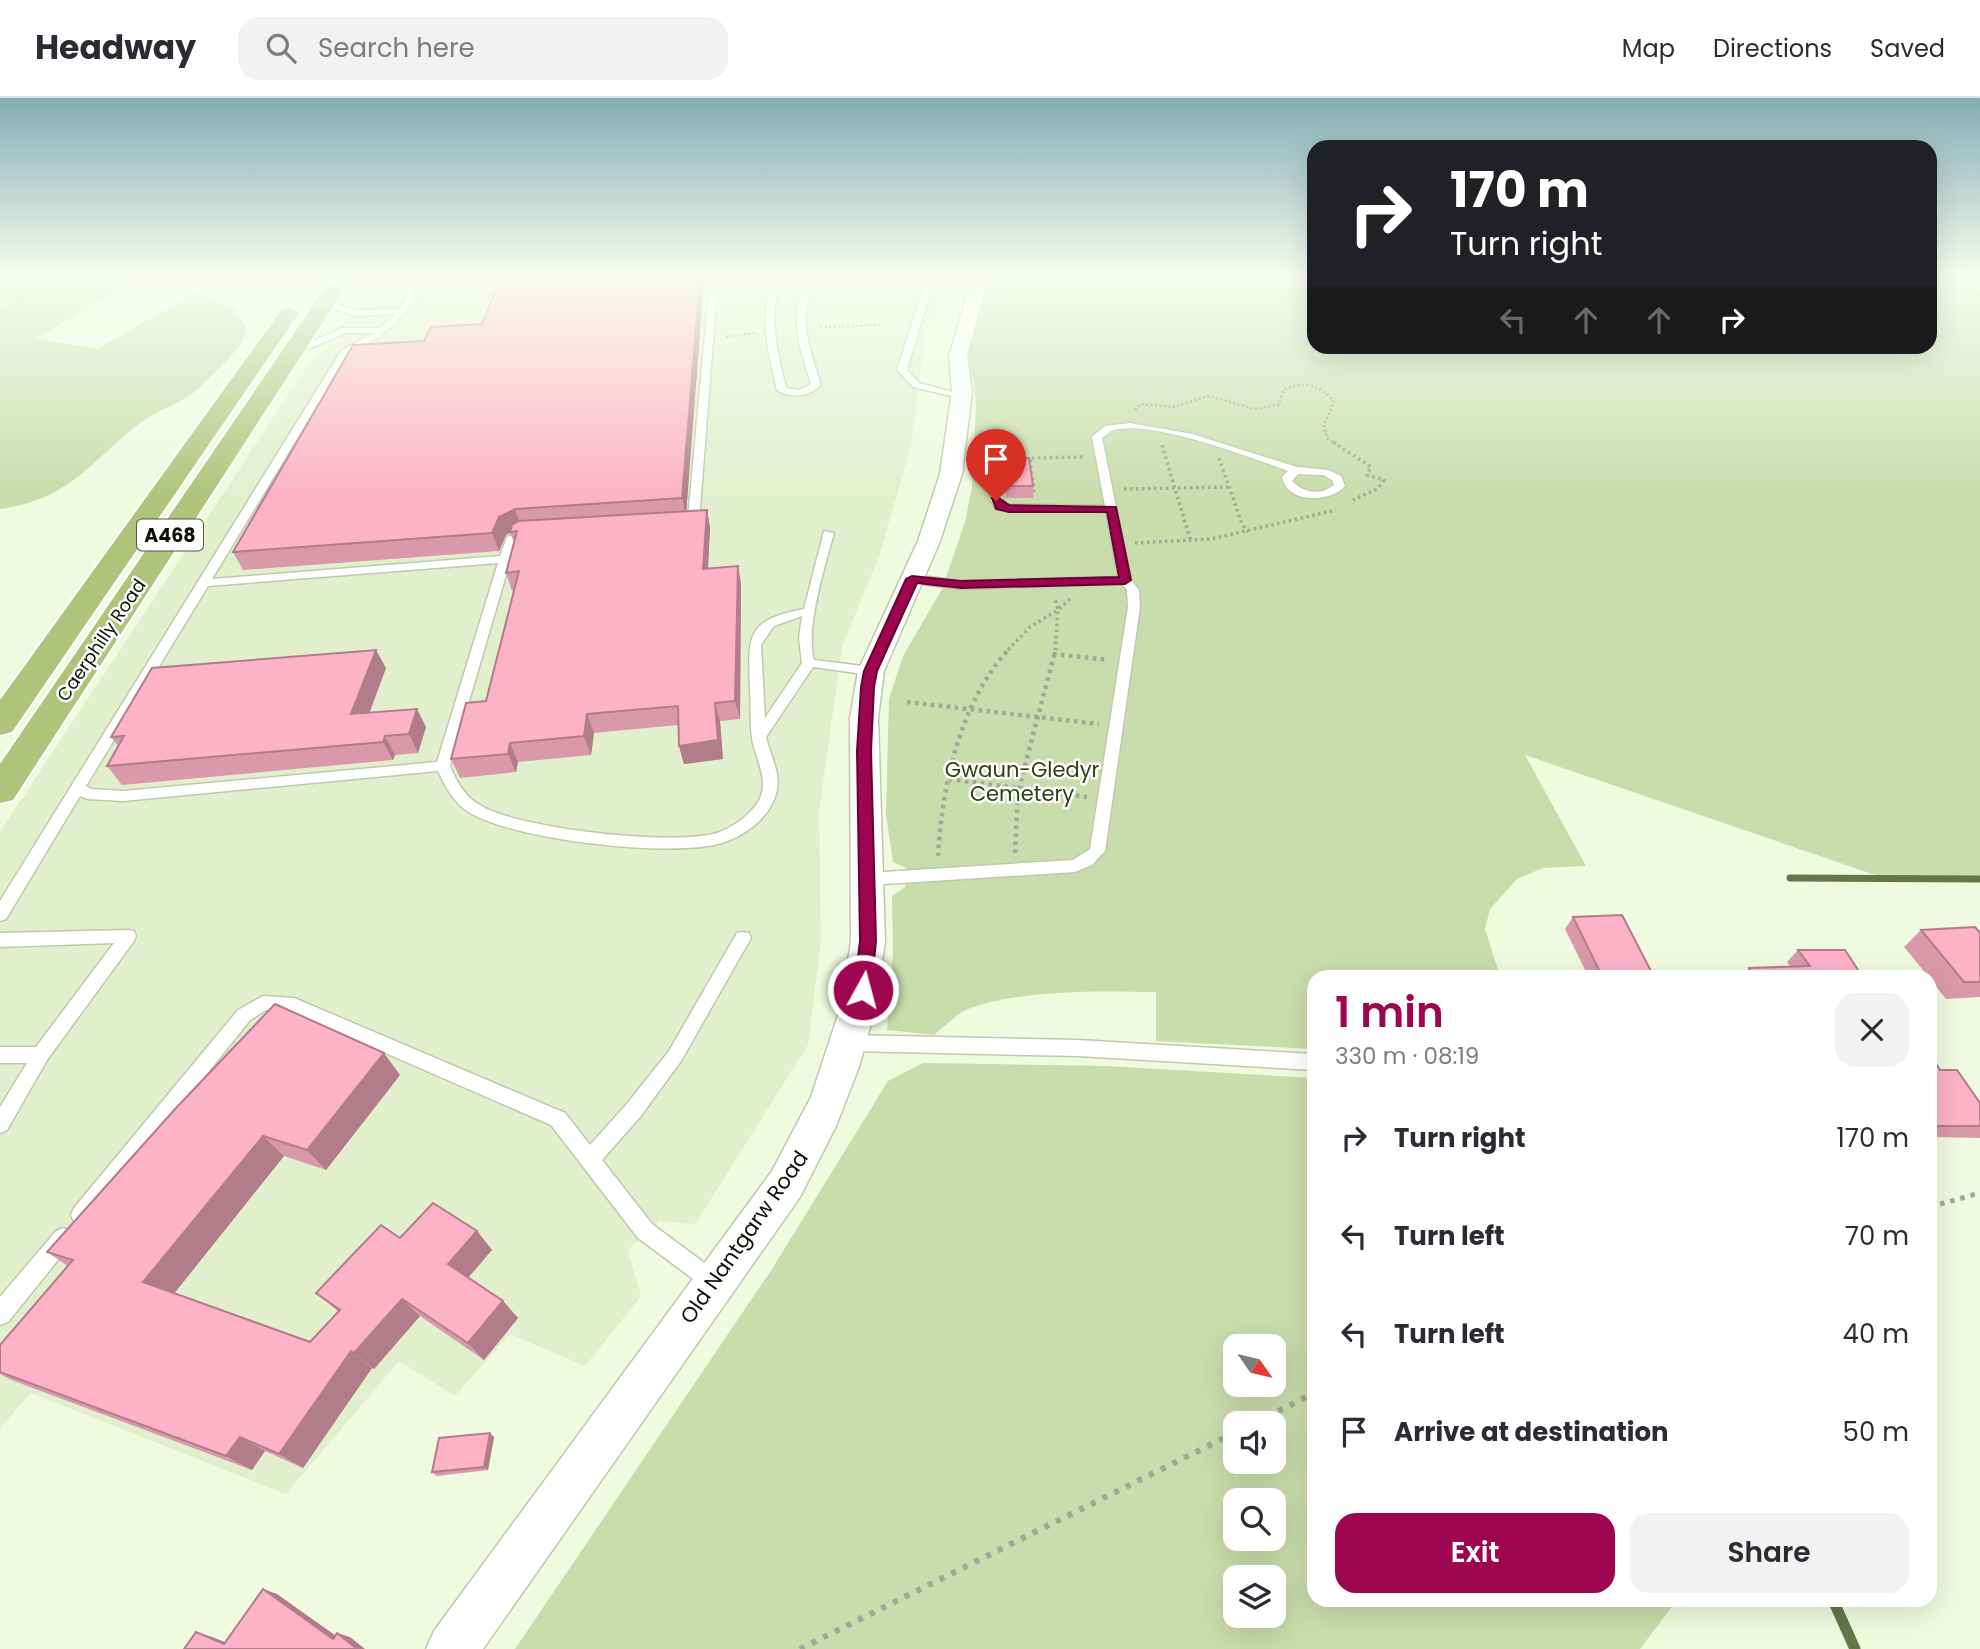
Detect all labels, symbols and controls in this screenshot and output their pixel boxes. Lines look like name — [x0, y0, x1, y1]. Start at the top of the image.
search box — [238, 17, 728, 80]
text: Headway — [35, 24, 196, 71]
icon: search — [262, 29, 300, 67]
text: Search here — [318, 30, 475, 66]
text: Map — [1622, 32, 1675, 65]
text: Directions — [1713, 32, 1832, 65]
text: Saved — [1870, 32, 1945, 65]
text: 170 m — [1450, 156, 1589, 224]
icon: right — [1335, 168, 1426, 259]
text: Turn right — [1450, 221, 1602, 266]
icon: left — [1494, 301, 1532, 339]
icon: ahead — [1567, 301, 1605, 339]
icon: ahead — [1640, 301, 1678, 339]
icon: right — [1713, 301, 1751, 339]
pin — [966, 429, 1026, 501]
icon: arrive — [977, 440, 1015, 478]
road number: A468 — [137, 520, 203, 550]
street label: Caerphilly Road — [51, 574, 151, 706]
park label: Gwaun-Gledyr Cemetery — [945, 755, 1099, 808]
position arrow — [826, 953, 900, 1027]
text: 1 min — [1335, 983, 1444, 1042]
button: close — [1835, 993, 1909, 1067]
text: 330 m · 08:19 — [1335, 1040, 1479, 1072]
icon: right — [1335, 1119, 1373, 1157]
text: Turn right — [1394, 1120, 1526, 1156]
text: 170 m — [1836, 1120, 1909, 1156]
street label: Old Nantgarw Road — [673, 1145, 815, 1329]
icon: left — [1335, 1217, 1373, 1255]
text: Turn left — [1394, 1218, 1505, 1254]
text: 70 m — [1845, 1218, 1909, 1254]
icon: left — [1335, 1315, 1373, 1353]
text: Turn left — [1394, 1316, 1505, 1352]
text: 40 m — [1843, 1316, 1909, 1352]
north arrow — [1223, 1334, 1286, 1396]
map controls — [1223, 1334, 1286, 1628]
button: sound — [1223, 1411, 1286, 1474]
icon: arrive — [1335, 1413, 1373, 1451]
text: Arrive at destination — [1394, 1414, 1669, 1450]
text: 50 m — [1843, 1414, 1909, 1450]
button: search — [1223, 1488, 1286, 1551]
button: Exit — [1335, 1513, 1615, 1593]
button: Share — [1629, 1513, 1909, 1593]
button: layers — [1223, 1565, 1286, 1628]

